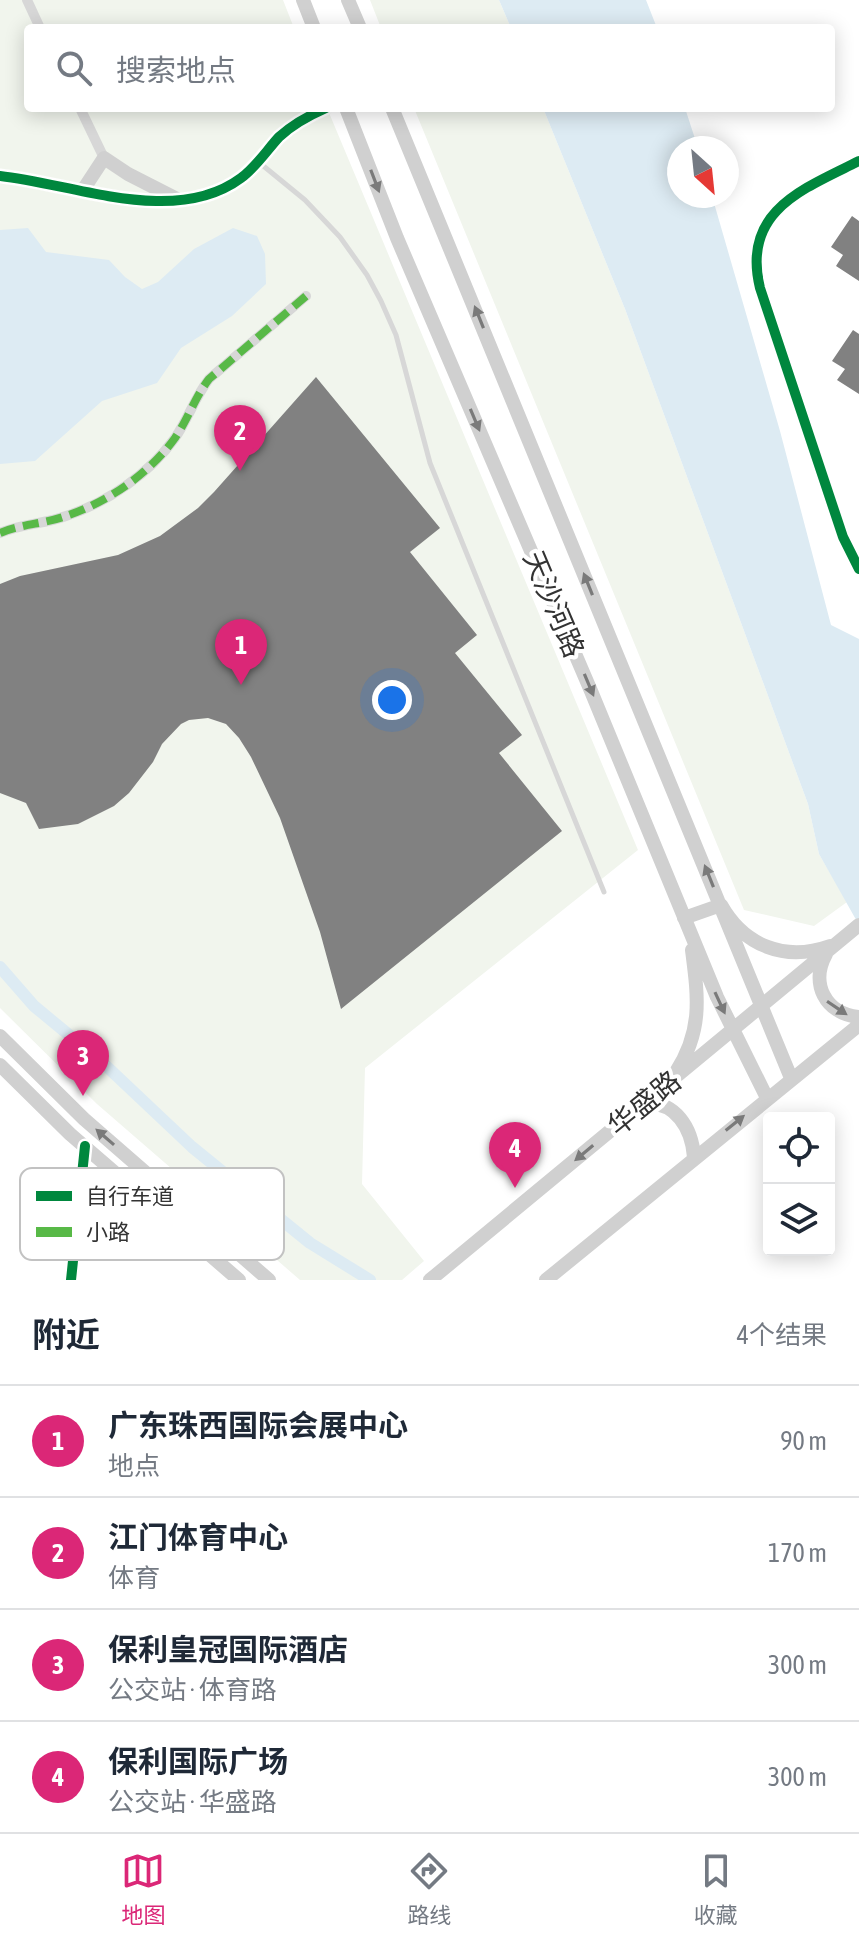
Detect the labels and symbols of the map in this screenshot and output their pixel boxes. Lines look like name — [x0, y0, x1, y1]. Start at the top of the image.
north arrow — [667, 136, 739, 208]
one-way arrow — [368, 169, 381, 193]
one-way arrow — [472, 305, 485, 329]
pin: 2 — [214, 405, 266, 471]
one-way arrow — [469, 408, 482, 432]
street label: 天沙河路 — [517, 546, 591, 662]
one-way arrow — [582, 572, 595, 596]
pin: 1 — [215, 619, 267, 685]
one-way arrow — [582, 673, 595, 697]
your location — [372, 680, 412, 720]
one-way arrow — [702, 864, 715, 888]
one-way arrow — [713, 991, 727, 1015]
one-way arrow — [826, 1000, 848, 1016]
pin: 3 — [57, 1030, 109, 1096]
street label: 华盛路 — [601, 1064, 687, 1142]
one-way arrow — [725, 1115, 746, 1132]
pin: 4 — [489, 1122, 541, 1188]
one-way arrow — [95, 1129, 115, 1146]
one-way arrow — [574, 1144, 594, 1161]
legend — [20, 1168, 284, 1260]
text: 自行车道 — [86, 1183, 174, 1209]
text: 小路 — [86, 1219, 130, 1245]

